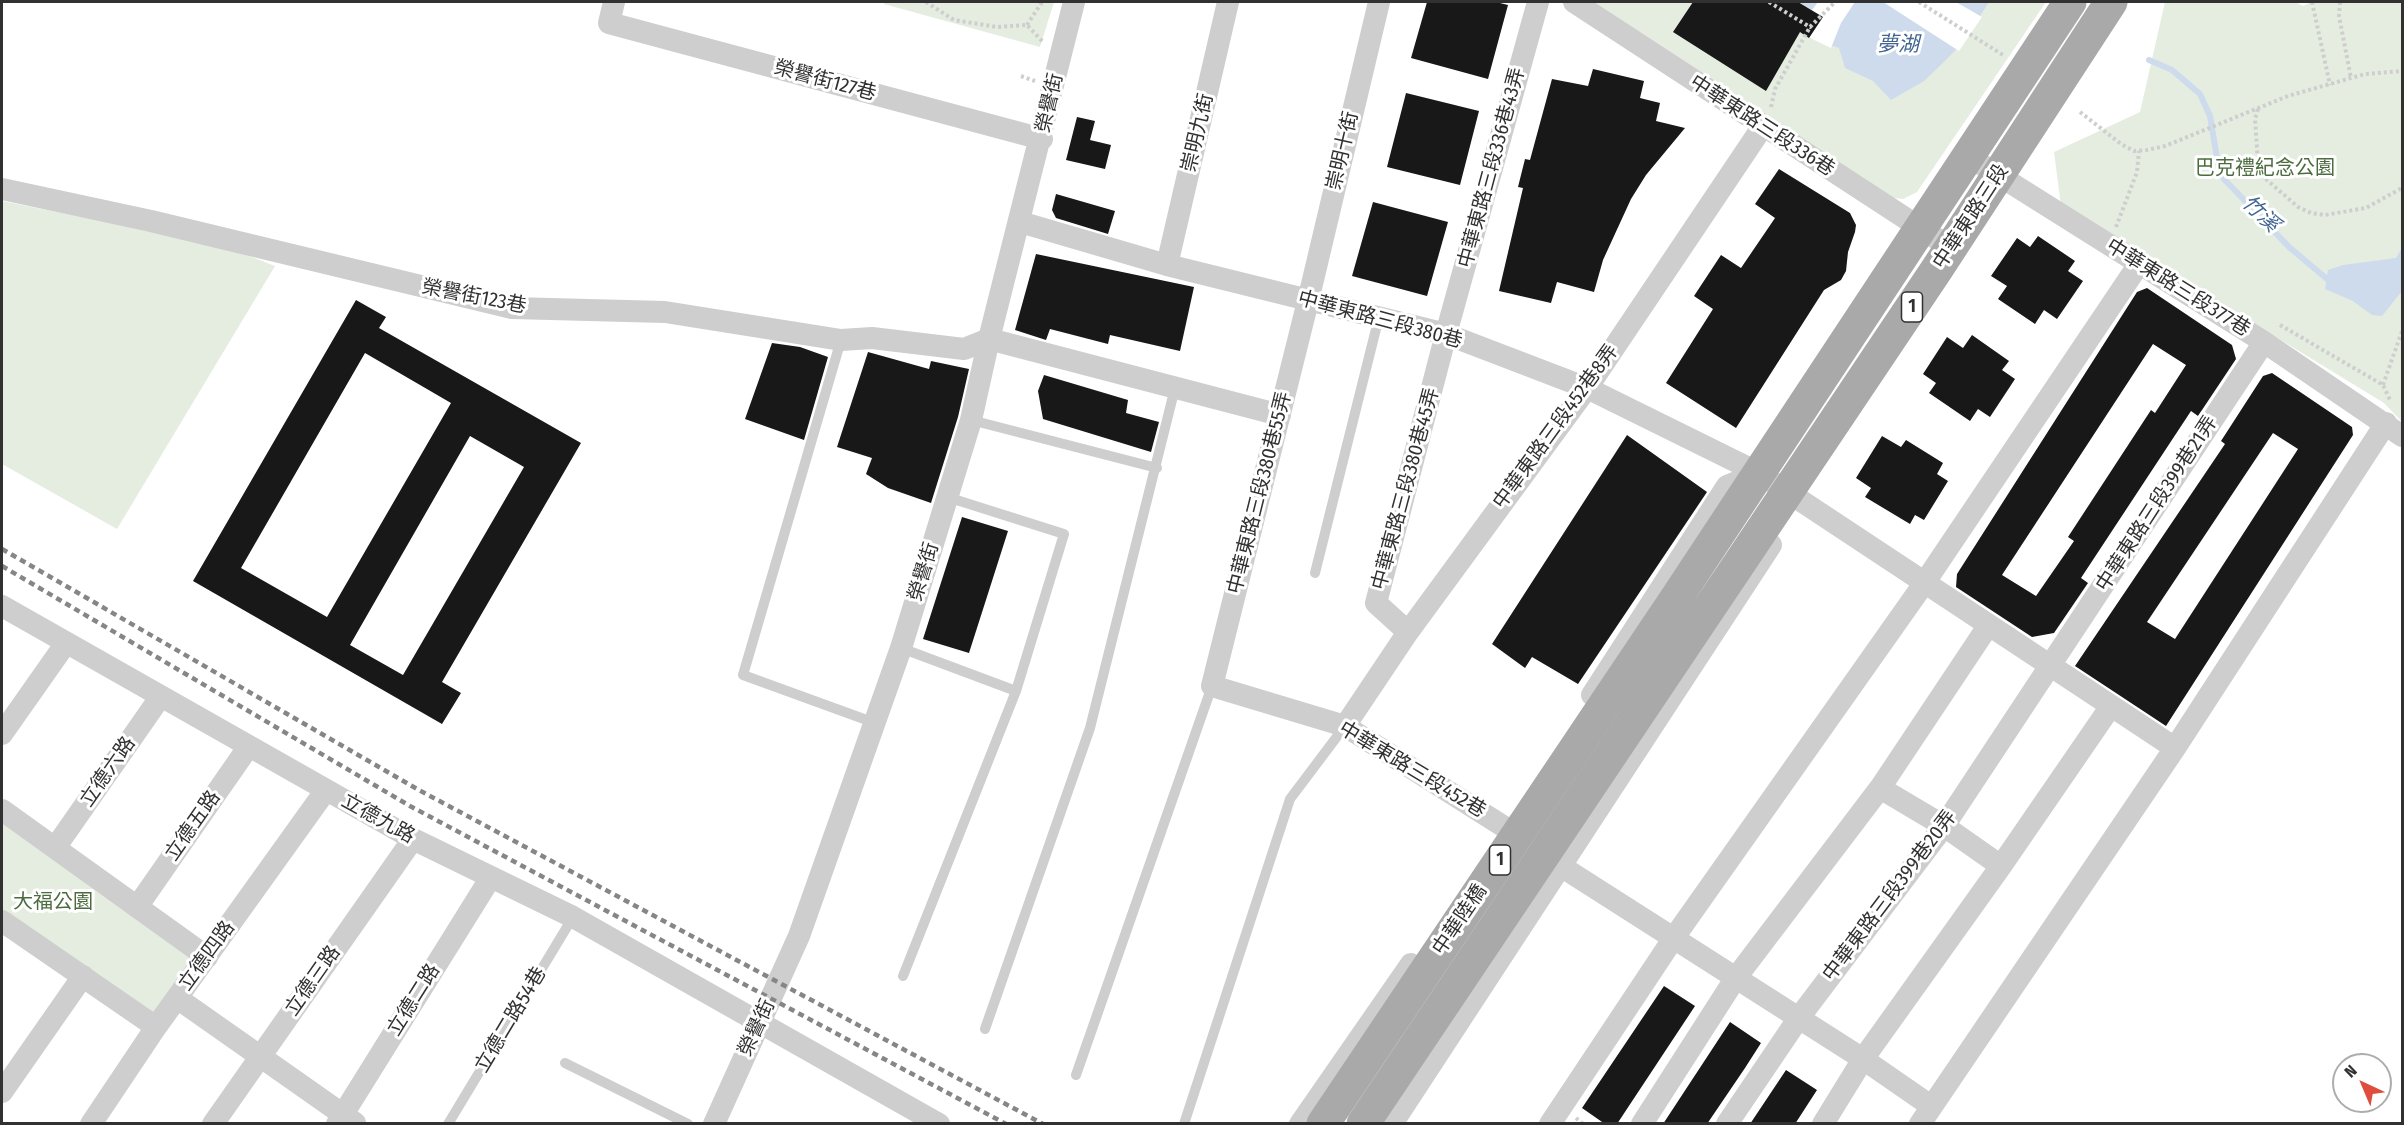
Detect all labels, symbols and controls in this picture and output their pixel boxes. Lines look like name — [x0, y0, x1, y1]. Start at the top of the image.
water label: 夢湖 — [1877, 32, 1919, 58]
street label: 榮譽街127巷 — [771, 56, 879, 106]
street label: 中華東路三段336巷43弄 — [1454, 65, 1530, 271]
street label: 中華東路三段336巷 — [1685, 70, 1839, 182]
street label: 榮譽街 — [1032, 71, 1068, 135]
street label: 崇明九街 — [1177, 91, 1219, 175]
street label: 崇明十街 — [1322, 109, 1364, 193]
park label: 巴克禮紀念公園 — [2195, 156, 2335, 180]
street label: 中華東路三段 — [1928, 160, 2014, 274]
water label: 竹溪 — [2236, 190, 2284, 238]
street label: 中華東路三段377巷 — [2102, 234, 2254, 342]
street label: 榮譽街123巷 — [420, 275, 528, 319]
street label: 中華東路三段380巷 — [1295, 286, 1465, 354]
road number: 1 — [1902, 292, 1922, 322]
street label: 中華東路三段452巷8弄 — [1488, 340, 1624, 514]
street label: 中華東路三段380巷45弄 — [1367, 385, 1445, 593]
street label: 中華東路三段380巷55弄 — [1223, 389, 1297, 597]
street label: 中華東路三段399巷21弄 — [2091, 412, 2223, 596]
street label: 榮譽街 — [904, 540, 944, 604]
street label: 中華東路三段452巷 — [1334, 717, 1490, 823]
street label: 立德六路 — [75, 732, 141, 812]
street label: 立德五路 — [160, 786, 226, 866]
street label: 立德九路 — [337, 789, 419, 849]
street label: 中華東路三段399巷20弄 — [1818, 806, 1962, 986]
road number: 1 — [1490, 845, 1510, 875]
street label: 中華陸橋 — [1428, 880, 1492, 960]
park label: 大福公園 — [13, 890, 93, 914]
street label: 立德四路 — [174, 917, 240, 995]
street label: 立德三路 — [280, 941, 346, 1021]
street label: 立德二路 — [383, 960, 445, 1040]
street label: 立德二路54巷 — [470, 963, 552, 1077]
street label: 榮譽街 — [733, 996, 781, 1060]
north arrow — [2332, 1053, 2392, 1113]
text: N — [2340, 1061, 2361, 1081]

